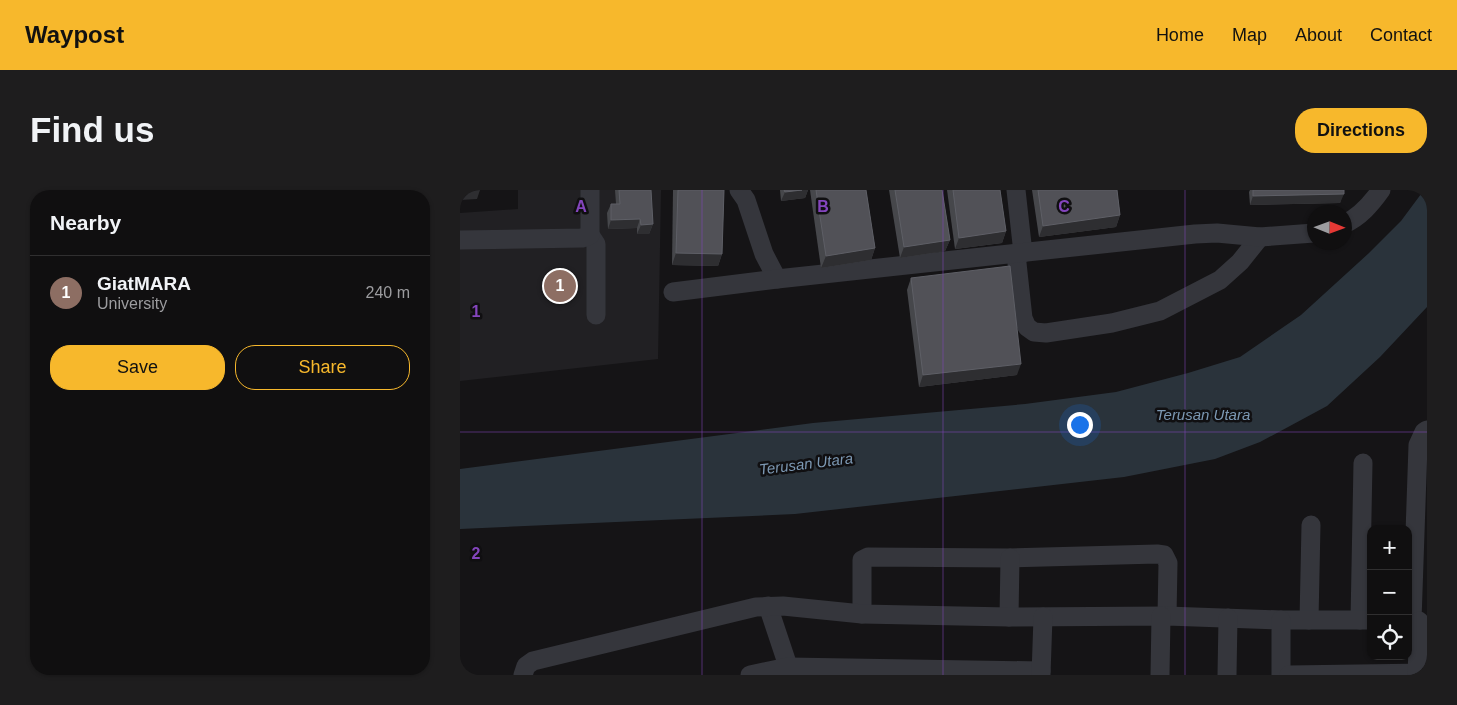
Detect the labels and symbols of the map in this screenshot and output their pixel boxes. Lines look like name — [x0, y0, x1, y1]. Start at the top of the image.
text: A — [575, 198, 587, 215]
text: B — [817, 198, 829, 215]
text: C — [1058, 198, 1070, 215]
north arrow — [1307, 205, 1352, 250]
pin: 1 — [544, 267, 576, 305]
text: 1 — [472, 303, 481, 320]
water label: Terusan Utara — [1156, 406, 1250, 423]
your location — [1067, 412, 1093, 438]
water label: Terusan Utara — [758, 449, 854, 478]
text: 2 — [472, 545, 481, 562]

